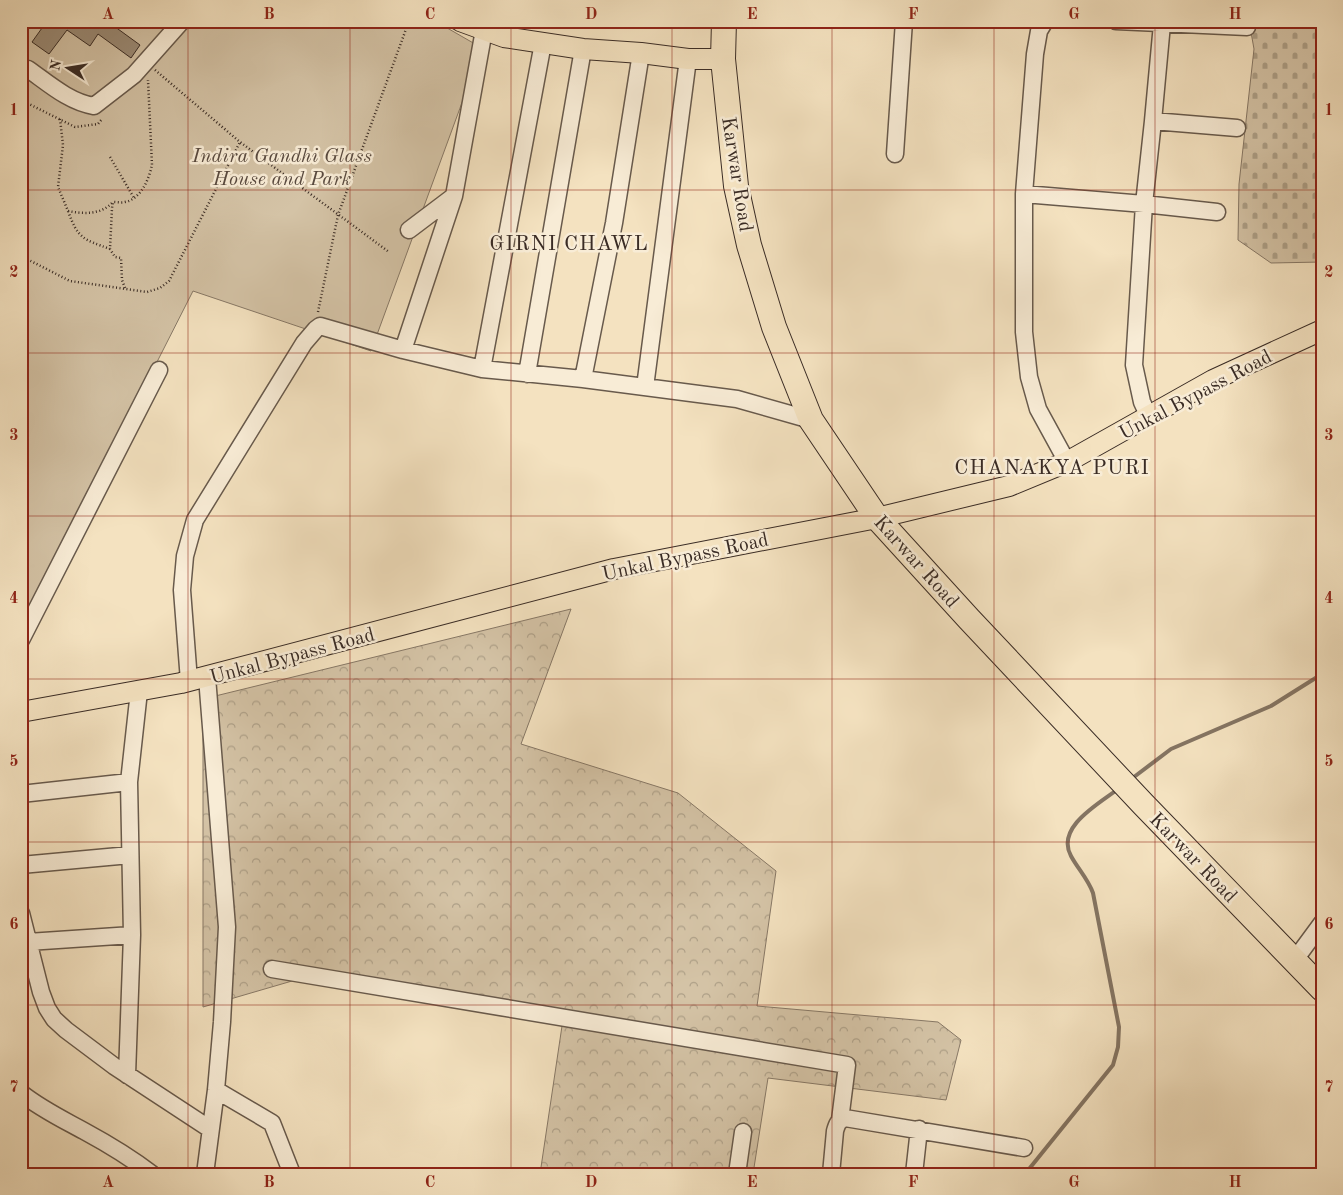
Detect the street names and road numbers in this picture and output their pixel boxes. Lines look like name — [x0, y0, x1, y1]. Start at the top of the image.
street label: Karwar Road — [717, 115, 755, 233]
street label: Unkal Bypass Road — [1116, 347, 1276, 444]
street label: Karwar Road — [869, 512, 962, 612]
street label: Unkal Bypass Road — [600, 531, 771, 585]
street label: Unkal Bypass Road — [208, 625, 377, 689]
street label: Karwar Road — [1145, 810, 1240, 907]

